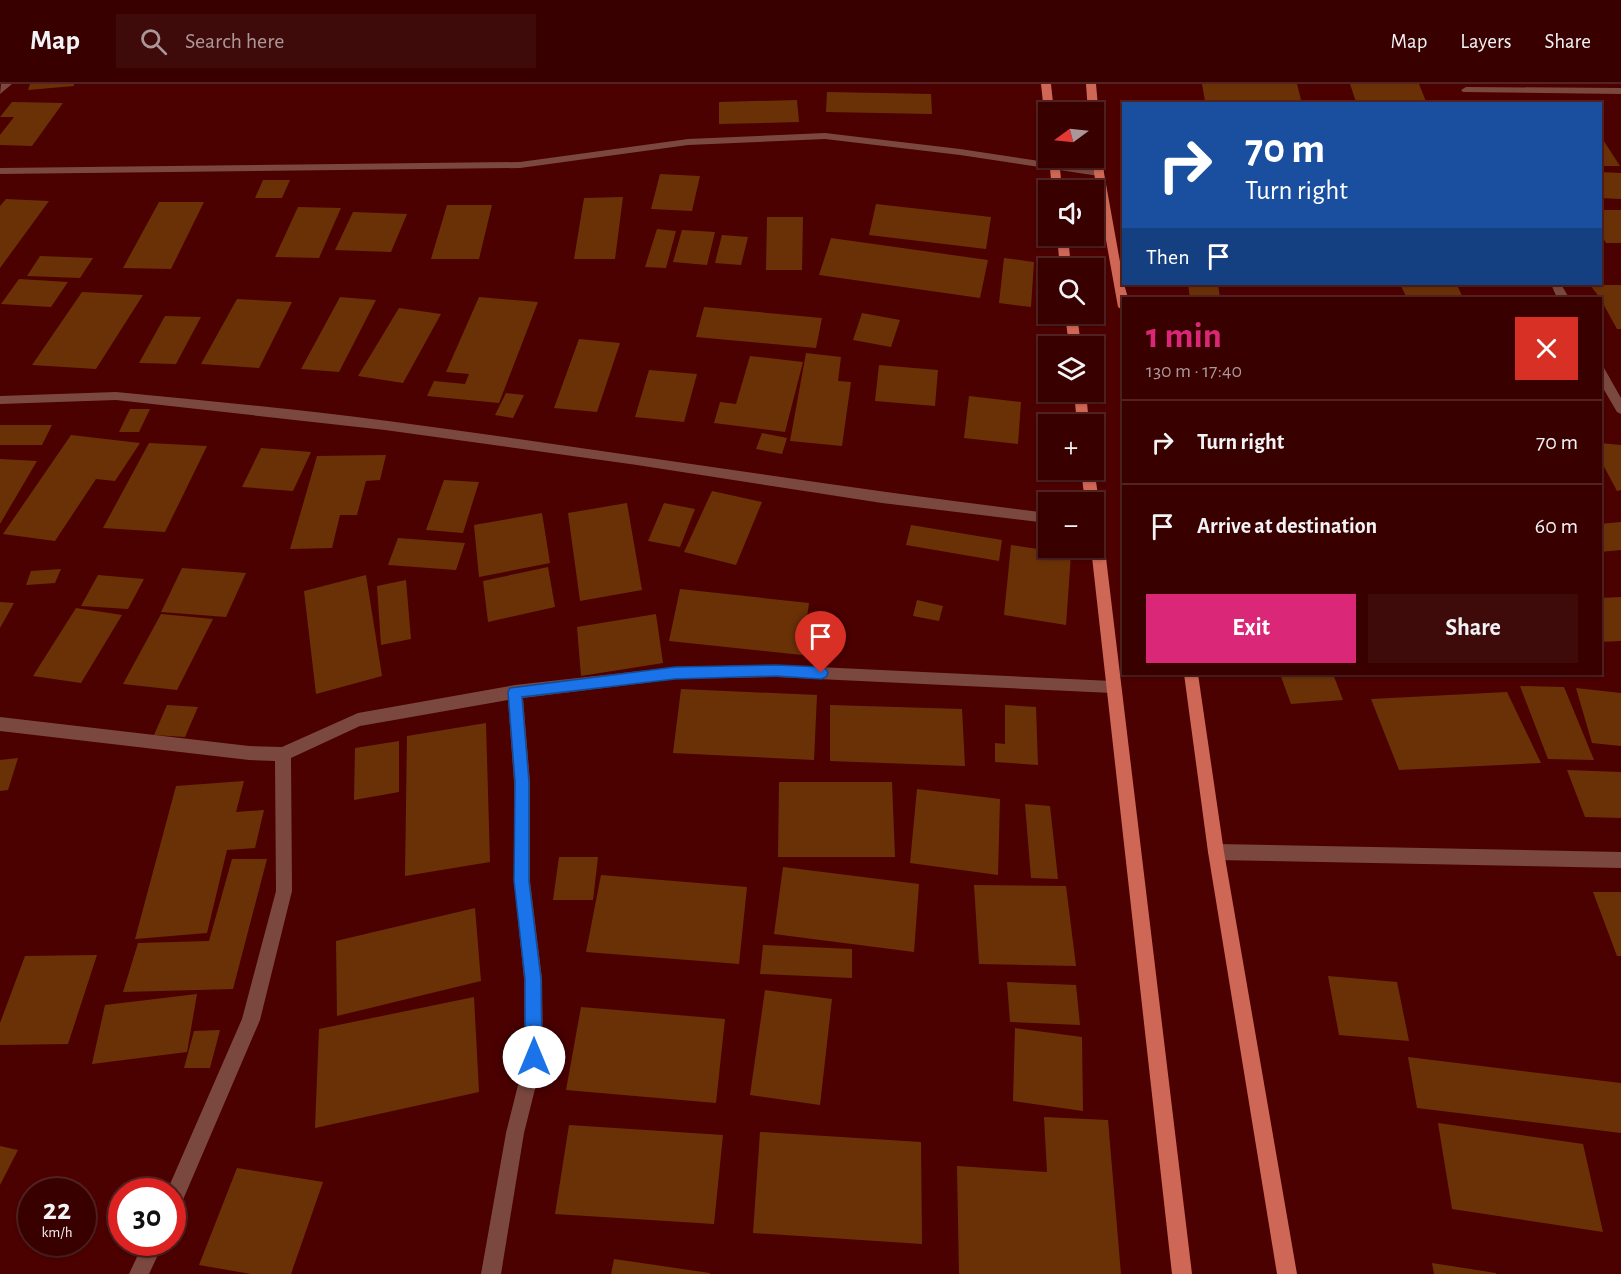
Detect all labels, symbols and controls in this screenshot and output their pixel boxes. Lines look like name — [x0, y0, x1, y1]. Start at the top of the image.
search box — [116, 14, 536, 68]
icon: search — [137, 25, 170, 58]
text: Map — [30, 27, 80, 55]
text: Search here — [185, 30, 284, 52]
text: Map — [1391, 31, 1427, 52]
text: Layers — [1460, 31, 1511, 52]
text: Share — [1544, 31, 1591, 52]
north arrow — [1038, 102, 1104, 168]
map controls — [1038, 102, 1104, 558]
icon: right — [1146, 126, 1224, 204]
text: 70 m — [1245, 128, 1325, 170]
text: Turn right — [1245, 177, 1348, 204]
button: sound — [1038, 180, 1104, 246]
icon: arrive — [1202, 240, 1235, 273]
text: Then — [1146, 246, 1190, 268]
button: search — [1038, 258, 1104, 324]
button: close — [1515, 317, 1578, 380]
text: 1 min — [1146, 318, 1222, 354]
button: layers — [1038, 336, 1104, 402]
text: 130 m · 17:40 — [1146, 361, 1242, 381]
button: + — [1038, 414, 1104, 480]
icon: right — [1146, 426, 1179, 459]
text: Turn right — [1197, 431, 1284, 453]
text: 70 m — [1536, 431, 1578, 453]
button: − — [1038, 492, 1104, 558]
icon: arrive — [1146, 510, 1179, 543]
text: Arrive at destination — [1197, 515, 1377, 537]
text: 60 m — [1535, 515, 1578, 537]
button: Exit — [1146, 594, 1356, 663]
button: Share — [1368, 594, 1578, 663]
pin — [795, 611, 846, 673]
icon: arrive — [804, 620, 837, 653]
position arrow — [502, 1025, 566, 1089]
speed limit sign: 30 — [108, 1178, 186, 1256]
text: 22 — [43, 1195, 71, 1225]
text: km/h — [42, 1225, 72, 1240]

